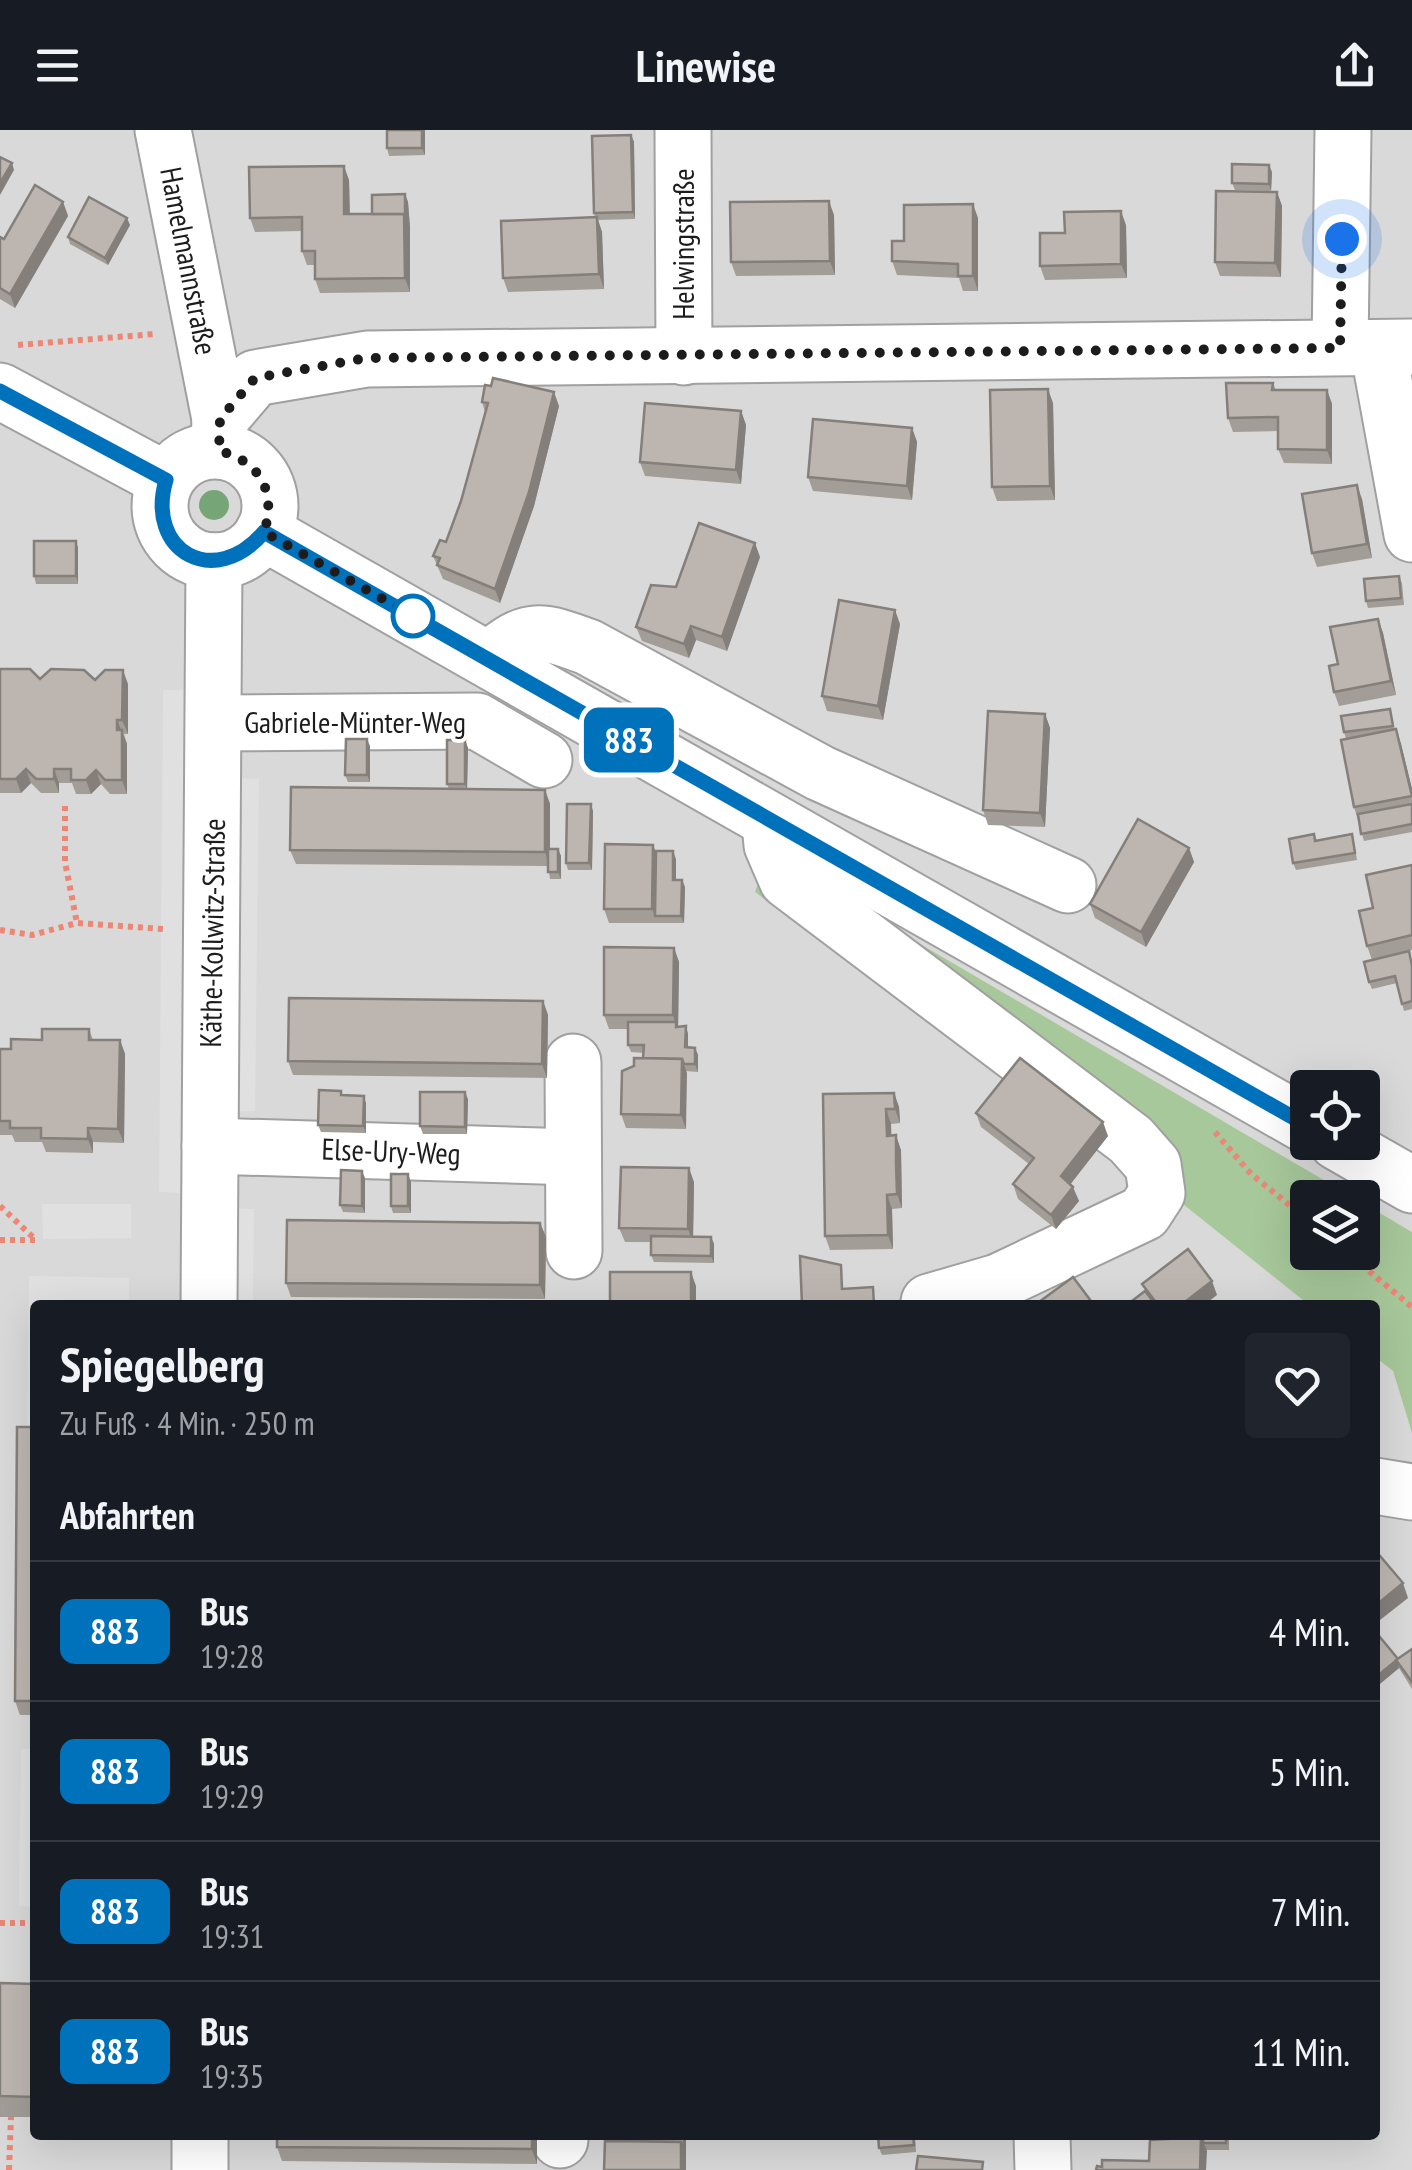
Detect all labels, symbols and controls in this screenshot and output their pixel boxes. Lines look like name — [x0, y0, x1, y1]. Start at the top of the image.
text: Linewise — [636, 36, 776, 94]
icon: menu — [30, 38, 85, 93]
icon: share — [1327, 38, 1382, 93]
street label: Hamelmannstraße — [152, 163, 227, 358]
street label: Helwingstraße — [663, 168, 702, 320]
your location — [1317, 214, 1367, 264]
unlabelled marker — [392, 595, 434, 637]
street label: Gabriele-Münter-Weg — [244, 702, 466, 741]
line badge: 883 — [572, 708, 686, 772]
text: 883 — [604, 717, 654, 763]
street label: Käthe-Kollwitz-Straße — [190, 818, 233, 1048]
map controls — [1290, 1070, 1380, 1270]
button: locate — [1290, 1070, 1380, 1160]
street label: Else-Ury-Weg — [321, 1129, 461, 1172]
button: layers — [1290, 1180, 1380, 1270]
text: Spiegelberg — [60, 1333, 264, 1395]
button: heart — [1245, 1333, 1350, 1438]
text: Zu Fuß · 4 Min. · 250 m — [60, 1402, 315, 1444]
text: Abfahrten — [60, 1490, 195, 1539]
text: Bus — [200, 1586, 249, 1635]
text: 4 Min. — [1269, 1607, 1350, 1656]
text: 883 — [90, 1608, 140, 1654]
text: 19:28 — [200, 1635, 264, 1677]
text: Bus — [200, 1726, 249, 1775]
text: 5 Min. — [1269, 1747, 1350, 1796]
text: 883 — [90, 1748, 140, 1794]
text: 19:29 — [200, 1775, 264, 1817]
text: Bus — [200, 1866, 249, 1915]
text: 7 Min. — [1271, 1887, 1350, 1936]
text: 883 — [90, 1888, 140, 1934]
text: 19:31 — [200, 1915, 264, 1957]
text: Bus — [200, 2006, 249, 2055]
text: 11 Min. — [1252, 2027, 1350, 2076]
text: 883 — [90, 2028, 140, 2074]
text: 19:35 — [200, 2055, 264, 2097]

